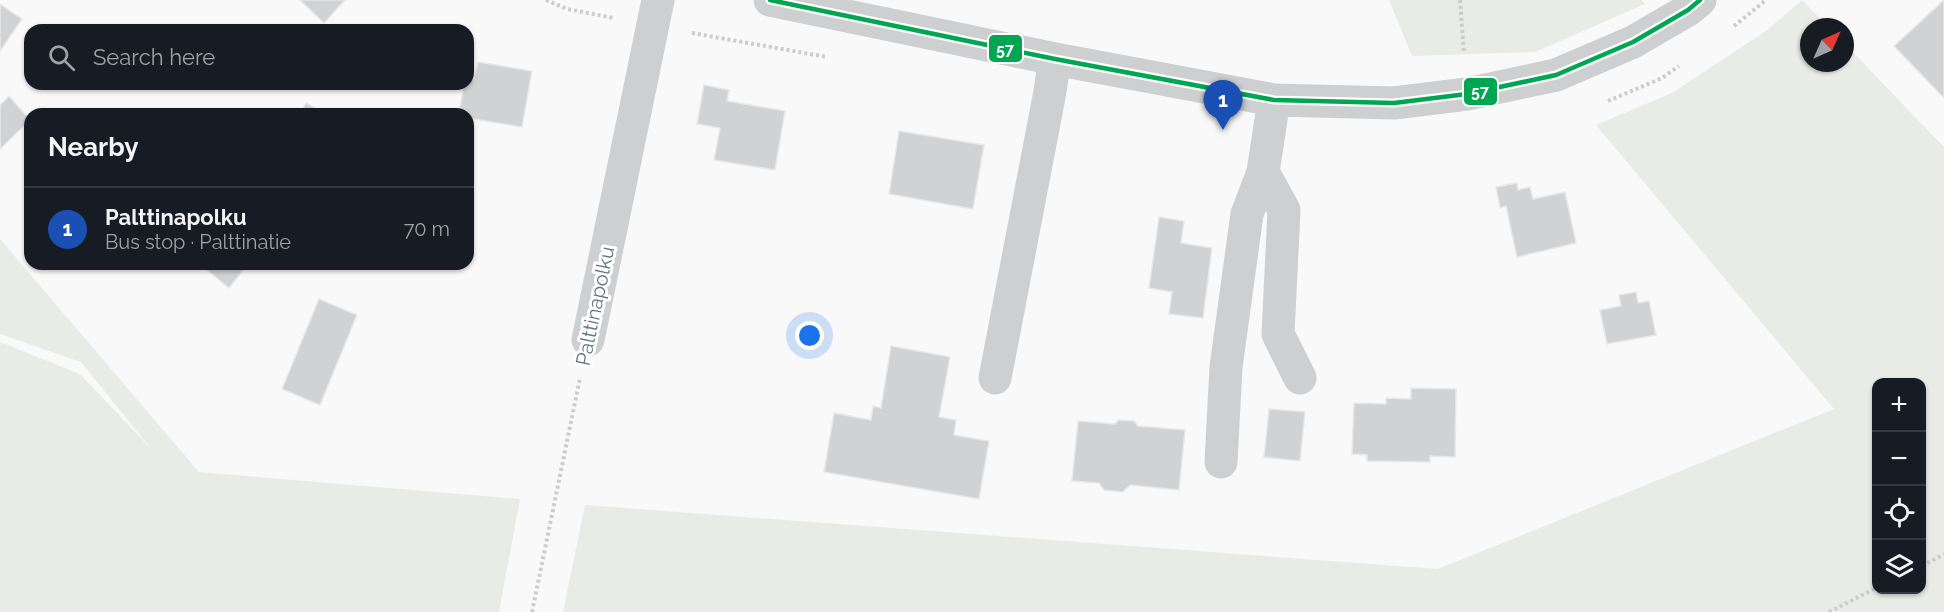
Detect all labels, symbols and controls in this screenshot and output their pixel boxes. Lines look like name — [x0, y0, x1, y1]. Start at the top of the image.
north arrow — [1800, 18, 1854, 72]
search box — [24, 24, 474, 90]
line badge: 57 — [988, 34, 1023, 63]
text: 57 — [996, 40, 1014, 59]
icon: search — [45, 41, 78, 74]
text: Search here — [93, 44, 215, 70]
line badge: 57 — [1463, 77, 1498, 106]
pin: 1 — [1204, 80, 1242, 130]
text: 57 — [1471, 82, 1489, 101]
text: Nearby — [48, 132, 138, 162]
text: Palttinapolku — [105, 204, 247, 230]
text: 1 — [63, 217, 72, 241]
text: 70 m — [404, 217, 450, 241]
text: Bus stop · Palttinatie — [105, 230, 291, 254]
street label: Palttinapolku — [571, 244, 619, 368]
your location — [795, 321, 824, 350]
map controls — [1872, 378, 1926, 594]
button: + — [1872, 378, 1926, 432]
button: − — [1872, 432, 1926, 486]
button: locate — [1872, 486, 1926, 540]
button: layers — [1872, 540, 1926, 594]

